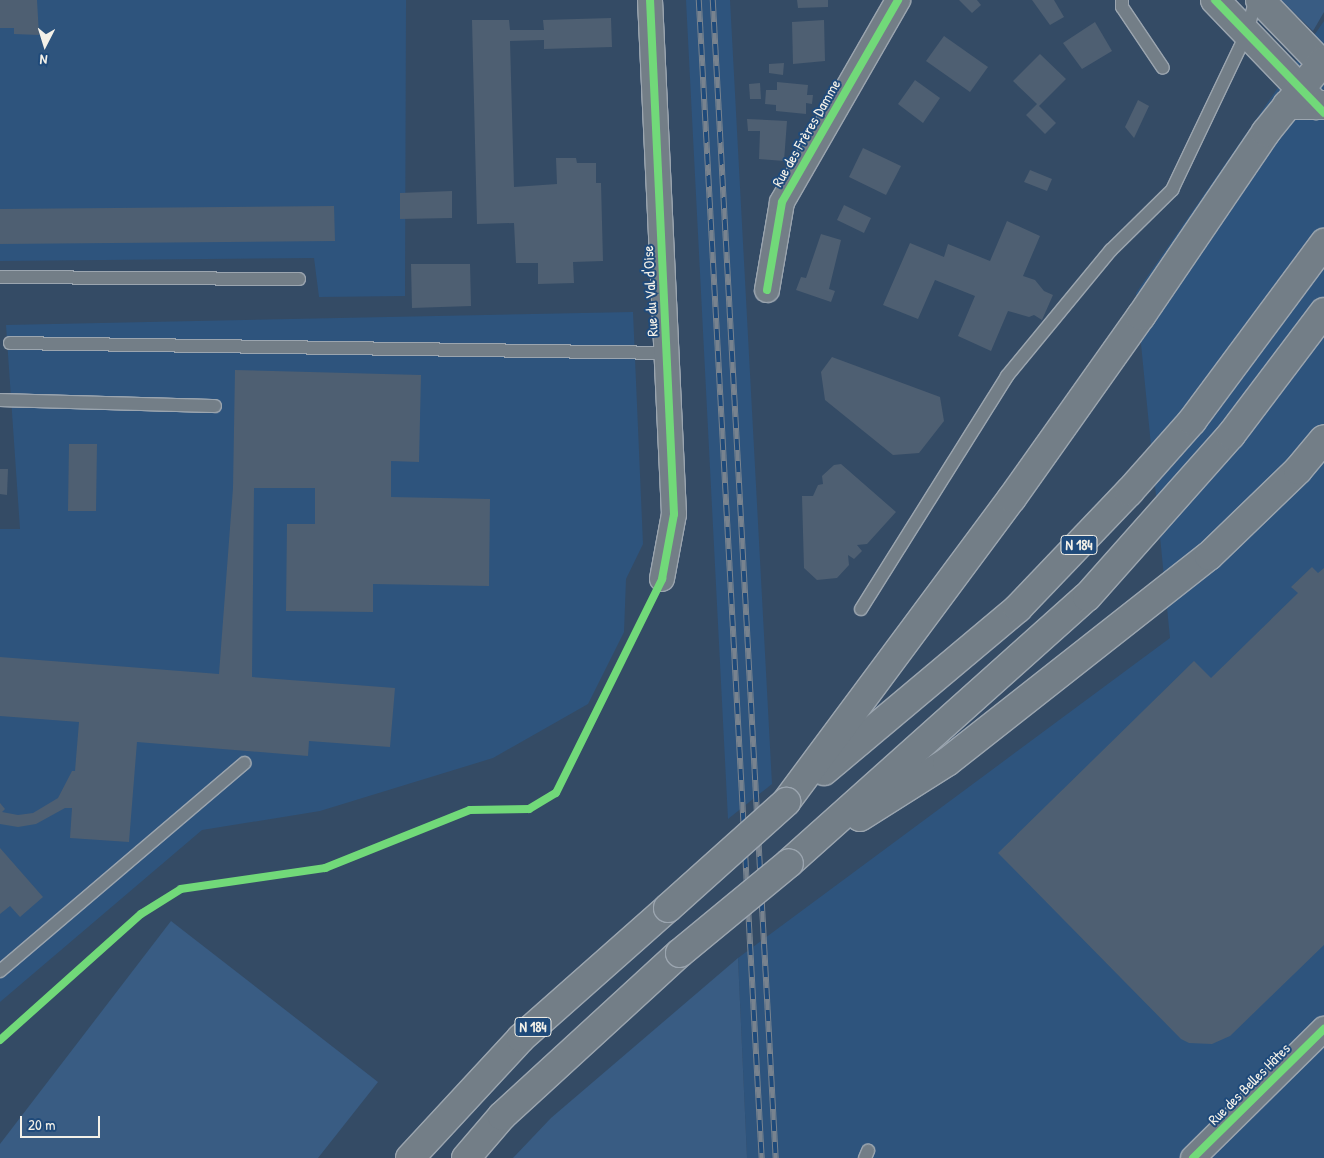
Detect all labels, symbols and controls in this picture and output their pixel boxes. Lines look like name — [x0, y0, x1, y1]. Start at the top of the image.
north arrow — [20, 20, 70, 70]
text: N — [39, 51, 48, 70]
street label: Rue des Frères Damme — [768, 76, 844, 190]
street label: Rue du Val d'Oise — [639, 245, 661, 337]
road number: N 184 — [1060, 534, 1098, 556]
road number: N 184 — [514, 1016, 552, 1038]
street label: Rue des Belles Hâtes — [1204, 1039, 1294, 1129]
scale bar — [22, 1106, 102, 1138]
text: 20 m — [28, 1114, 55, 1135]

